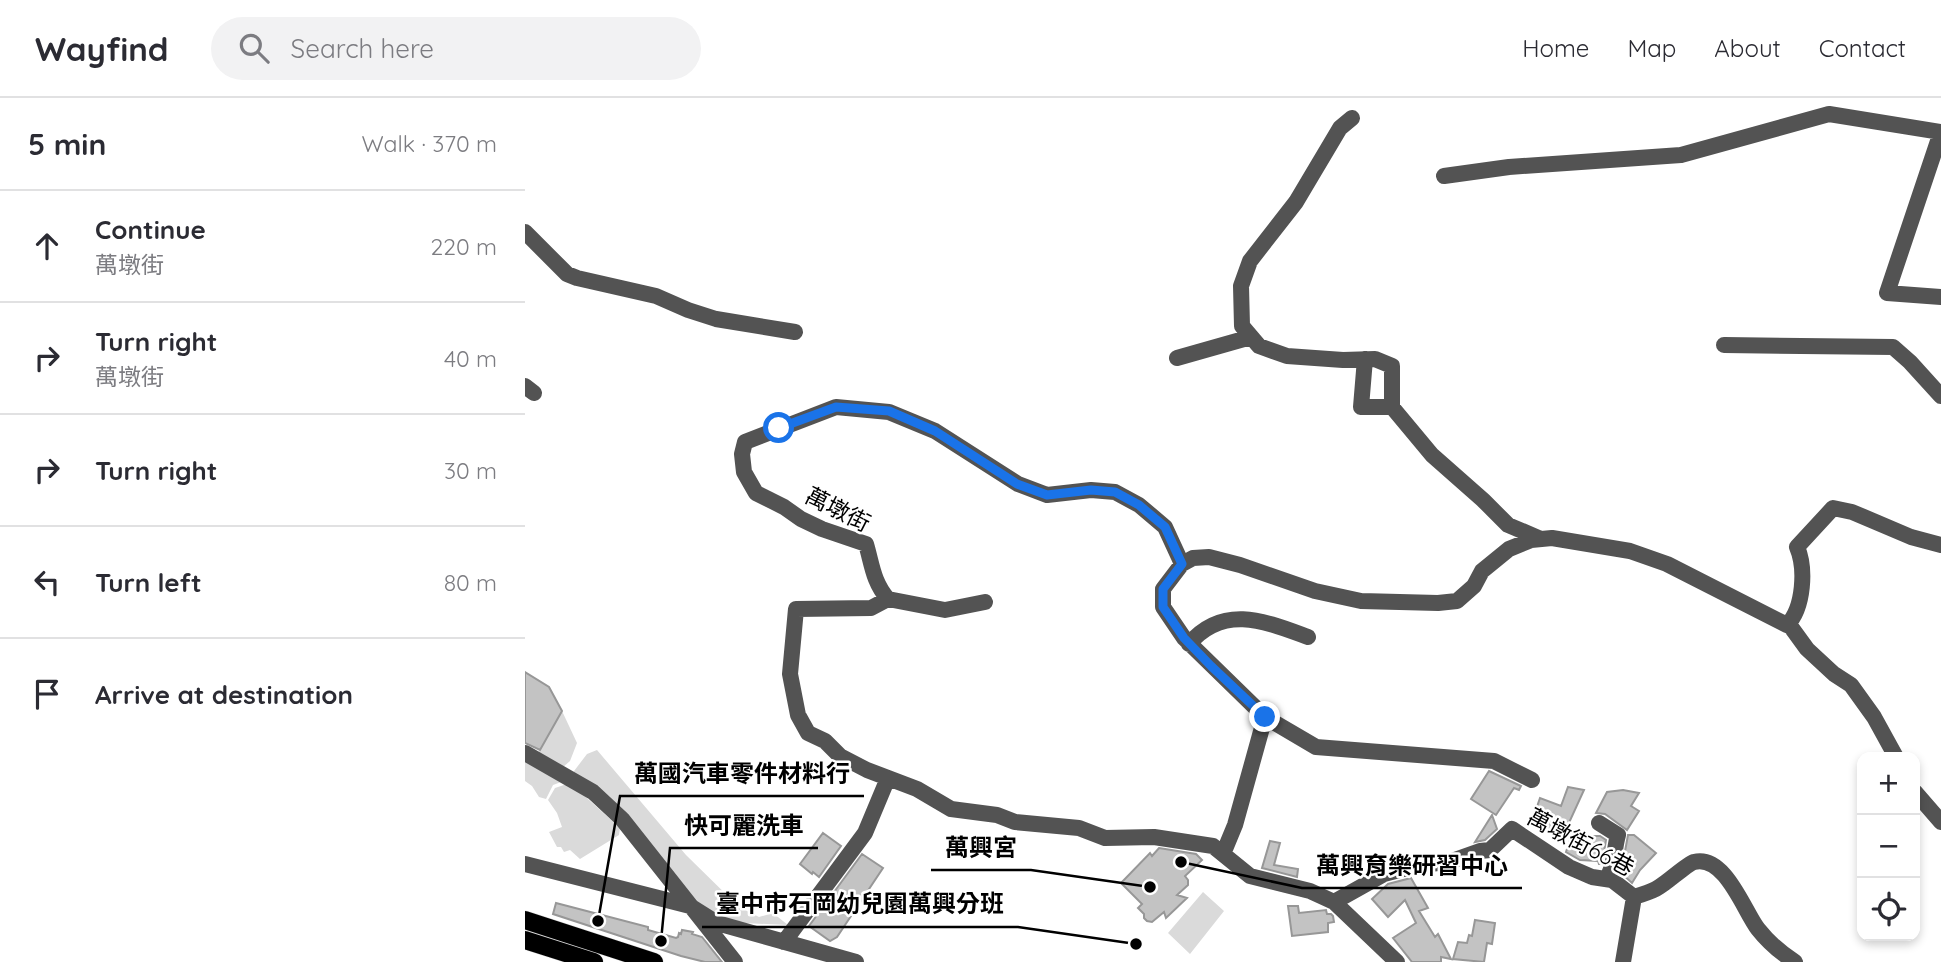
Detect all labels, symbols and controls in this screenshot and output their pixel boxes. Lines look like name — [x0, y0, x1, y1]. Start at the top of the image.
search box — [211, 17, 701, 80]
text: Wayfind — [35, 28, 169, 69]
icon: search — [235, 29, 273, 67]
text: Search here — [291, 32, 434, 65]
text: Home — [1522, 33, 1589, 63]
text: Map — [1627, 33, 1676, 63]
text: About — [1714, 33, 1781, 63]
text: Contact — [1819, 33, 1906, 63]
text: 5 min — [28, 125, 106, 163]
text: Walk · 370 m — [362, 129, 497, 158]
text: Continue — [95, 213, 206, 246]
icon: ahead — [28, 227, 66, 265]
text: 220 m — [431, 232, 497, 261]
text: 萬墩街 — [95, 250, 164, 279]
text: Turn right — [95, 325, 217, 358]
icon: right — [28, 339, 66, 377]
text: 40 m — [444, 344, 497, 373]
text: 萬墩街 — [95, 362, 164, 391]
route start — [763, 412, 794, 443]
icon: right — [28, 451, 66, 489]
text: Turn right — [95, 454, 217, 487]
text: 30 m — [444, 456, 497, 485]
street label: 萬墩街 — [801, 480, 875, 538]
icon: left — [28, 563, 66, 601]
text: Turn left — [95, 566, 202, 599]
text: 80 m — [444, 568, 497, 597]
icon: arrive — [28, 675, 66, 713]
text: Arrive at destination — [95, 678, 353, 711]
route end — [1249, 701, 1280, 732]
callout: 萬國汽車零件材料行 — [620, 751, 864, 796]
map controls — [1857, 752, 1920, 941]
button: + — [1857, 752, 1920, 815]
text: 萬國汽車零件材料行 — [634, 758, 850, 788]
street label: 萬墩街66巷 — [1523, 802, 1639, 882]
callout: 快可麗洗車 — [670, 803, 818, 848]
text: 快可麗洗車 — [684, 810, 804, 840]
button: − — [1857, 815, 1920, 878]
callout: 萬興宮 — [931, 825, 1031, 870]
text: 萬興宮 — [945, 832, 1017, 862]
callout: 萬興育樂研習中心 — [1302, 843, 1522, 888]
text: 萬興育樂研習中心 — [1316, 850, 1508, 880]
button: locate — [1857, 878, 1920, 941]
callout: 臺中市石岡幼兒園萬興分班 — [702, 882, 1018, 927]
text: 臺中市石岡幼兒園萬興分班 — [716, 888, 1004, 918]

